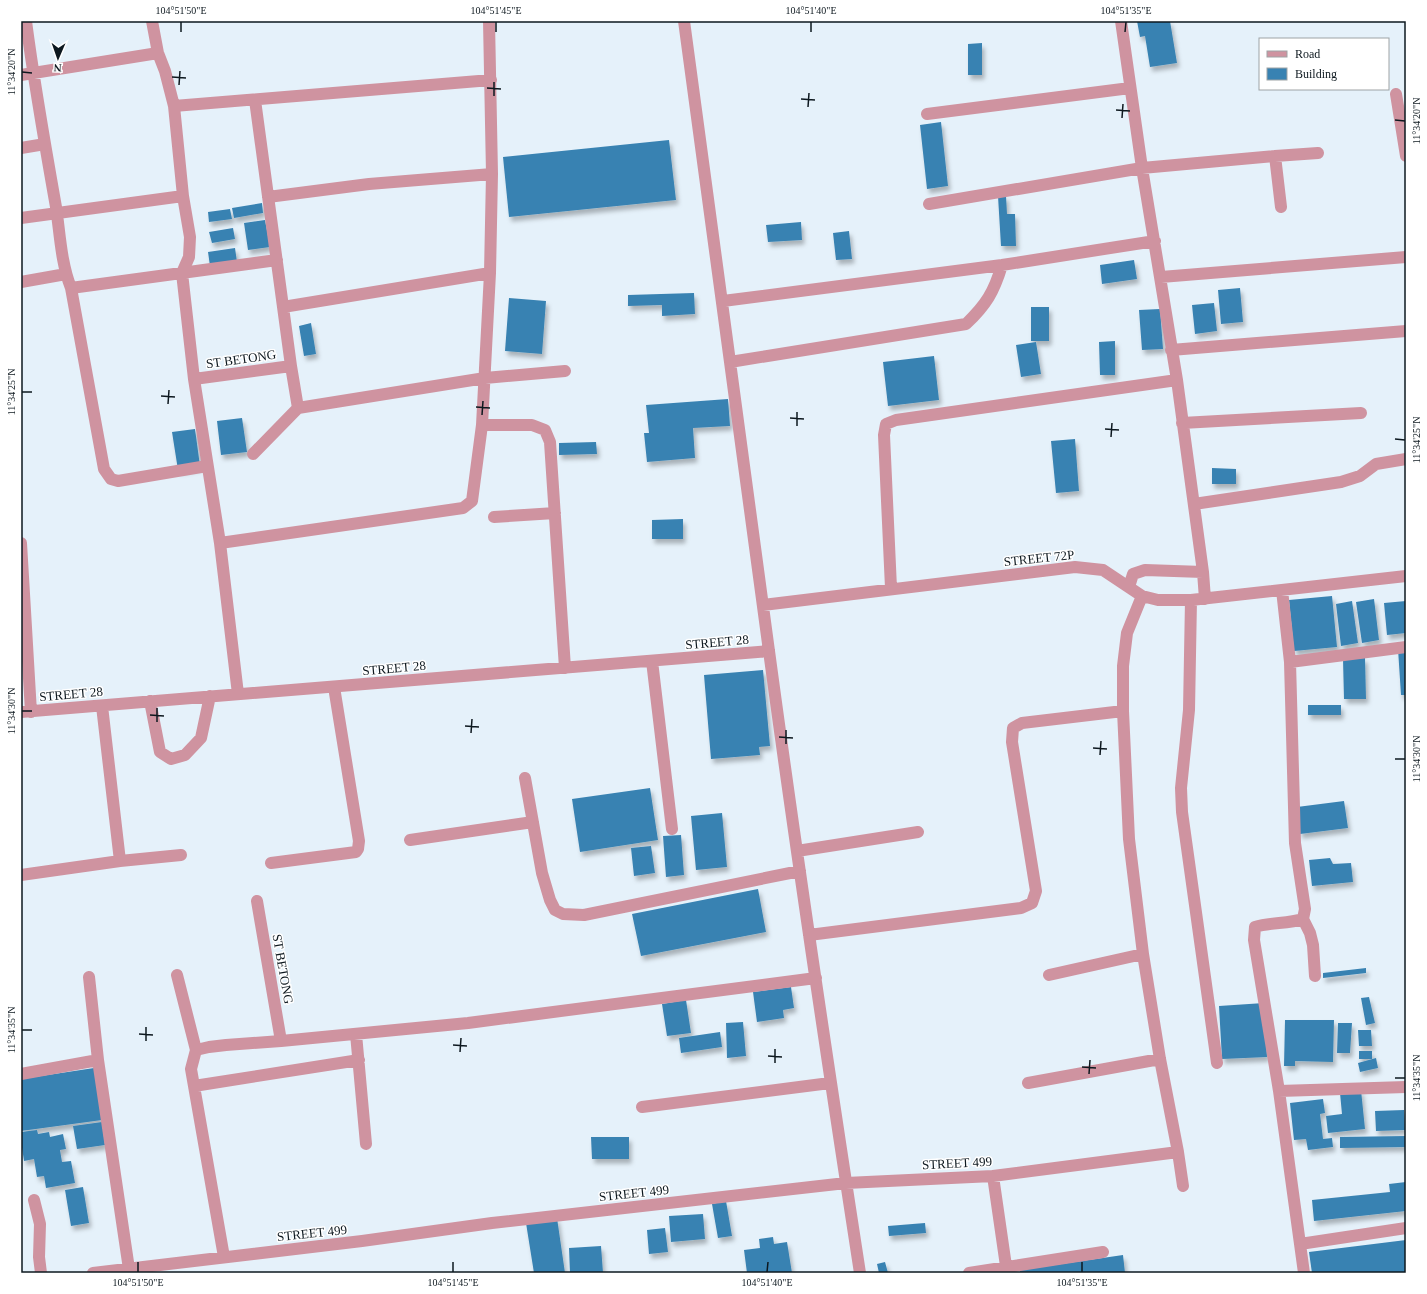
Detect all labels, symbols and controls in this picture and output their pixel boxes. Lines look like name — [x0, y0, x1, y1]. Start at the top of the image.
text: 104°51'50"E — [156, 5, 207, 16]
text: 104°51'45"E — [471, 5, 522, 16]
text: 104°51'40"E — [786, 5, 837, 16]
text: 104°51'35"E — [1101, 5, 1152, 16]
north arrow — [38, 38, 78, 78]
legend — [1259, 38, 1389, 90]
text: Road — [1295, 47, 1320, 61]
text: 11°34'20"N — [6, 49, 17, 95]
text: N — [53, 62, 62, 74]
text: Building — [1295, 67, 1337, 81]
text: 11°34'20"N — [1411, 98, 1422, 144]
street label: ST BETONG — [205, 347, 277, 371]
text: 11°34'25"N — [6, 369, 17, 415]
text: 11°34'25"N — [1411, 417, 1422, 463]
street label: STREET 72P — [1003, 547, 1075, 569]
street label: STREET 28 — [685, 632, 749, 652]
street label: STREET 28 — [362, 658, 426, 678]
street label: STREET 28 — [39, 684, 103, 704]
text: 11°34'30"N — [6, 688, 17, 734]
text: 11°34'30"N — [1411, 736, 1422, 782]
street label: ST BETONG — [269, 933, 297, 1005]
text: 11°34'35"N — [6, 1007, 17, 1053]
text: 11°34'35"N — [1411, 1055, 1422, 1101]
street label: STREET 499 — [922, 1154, 992, 1172]
street label: STREET 499 — [598, 1182, 670, 1204]
street label: STREET 499 — [276, 1222, 348, 1244]
text: 104°51'50"E — [113, 1277, 164, 1288]
text: 104°51'45"E — [428, 1277, 479, 1288]
text: 104°51'40"E — [742, 1277, 793, 1288]
text: 104°51'35"E — [1057, 1277, 1108, 1288]

